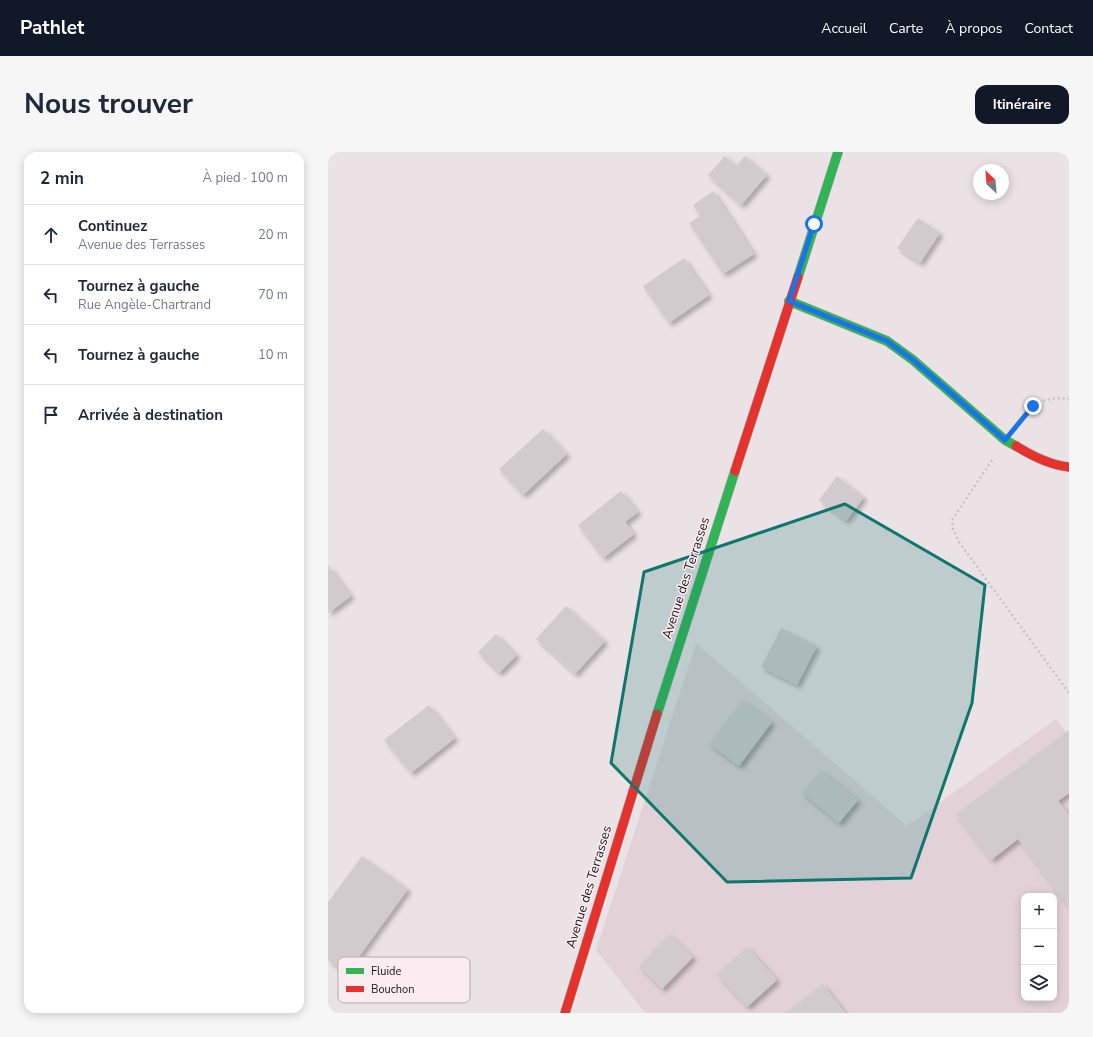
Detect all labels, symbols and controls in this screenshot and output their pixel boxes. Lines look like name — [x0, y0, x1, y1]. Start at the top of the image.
text: Pathlet — [20, 15, 84, 41]
text: Accueil — [821, 19, 867, 38]
text: Carte — [889, 19, 923, 38]
text: À propos — [945, 19, 1003, 38]
text: Contact — [1025, 19, 1073, 38]
text: Nous trouver — [24, 85, 193, 123]
button: Itinéraire — [975, 85, 1069, 124]
north arrow — [973, 164, 1009, 200]
text: 2 min — [40, 167, 84, 190]
text: À pied · 100 m — [203, 169, 288, 187]
route start — [805, 215, 823, 233]
text: Continuez — [78, 216, 147, 236]
icon: ahead — [40, 224, 62, 246]
text: 20 m — [258, 226, 288, 244]
text: Avenue des Terrasses — [78, 236, 205, 254]
text: Tournez à gauche — [78, 276, 200, 296]
icon: left — [40, 284, 62, 306]
text: 70 m — [258, 286, 288, 304]
text: Rue Angèle-Chartrand — [78, 296, 211, 314]
icon: left — [40, 344, 62, 366]
text: Tournez à gauche — [78, 345, 200, 365]
text: 10 m — [258, 346, 288, 364]
route end — [1024, 397, 1042, 415]
icon: arrive — [40, 404, 62, 426]
text: Arrivée à destination — [78, 405, 223, 425]
street label: Avenue des Terrasses — [658, 515, 714, 641]
street label: Avenue des Terrasses — [562, 824, 616, 950]
map controls — [1021, 893, 1057, 1001]
button: + — [1021, 893, 1057, 929]
button: − — [1021, 929, 1057, 965]
legend — [338, 957, 470, 1003]
text: Fluide — [371, 964, 401, 979]
button: layers — [1021, 965, 1057, 1001]
text: Bouchon — [371, 982, 414, 997]

